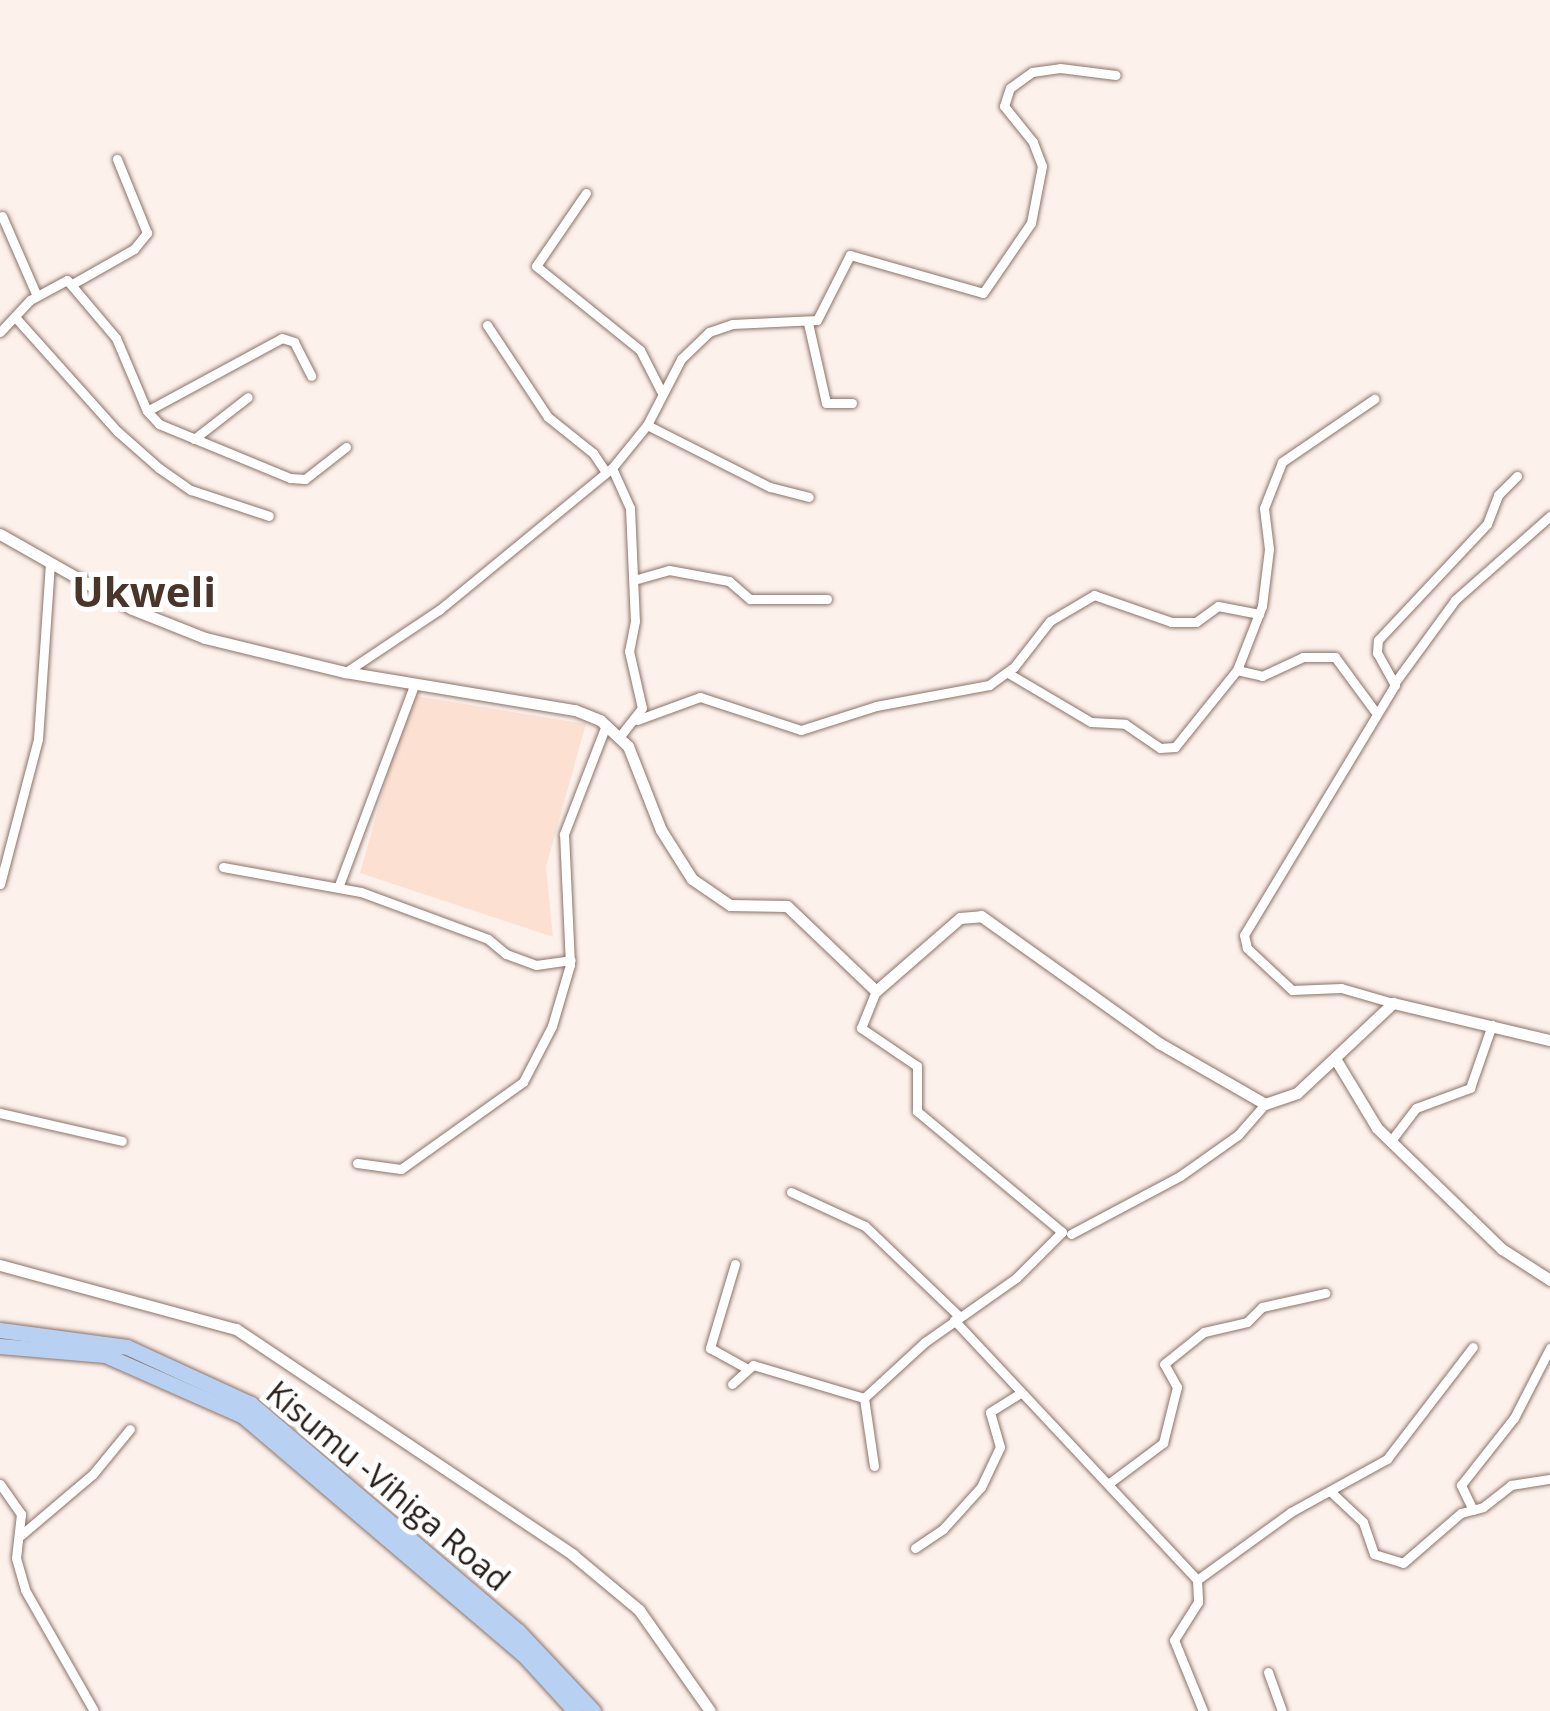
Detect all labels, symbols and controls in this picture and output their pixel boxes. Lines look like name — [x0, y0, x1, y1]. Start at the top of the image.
district label: Ukweli — [72, 566, 216, 616]
street label: Kisumu -Vihiga Road — [259, 1373, 517, 1599]

